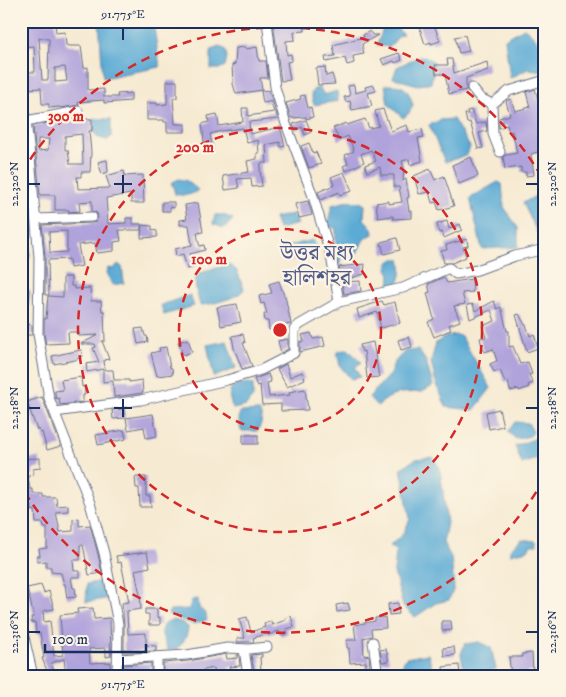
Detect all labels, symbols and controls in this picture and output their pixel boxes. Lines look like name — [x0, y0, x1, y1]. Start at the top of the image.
text: 91.775°E — [100, 7, 145, 22]
text: 300 m — [48, 107, 85, 126]
text: 200 m — [176, 138, 215, 157]
text: 22.320°N — [7, 161, 22, 207]
text: 22.320°N — [545, 161, 560, 207]
district label: উত্তর মধ্য হালিশহর — [279, 239, 355, 292]
text: 100 m — [191, 250, 228, 269]
centre of rings — [271, 321, 289, 339]
text: 22.318°N — [7, 386, 22, 430]
text: 22.318°N — [545, 386, 560, 430]
text: 22.316°N — [7, 610, 22, 654]
text: 22.316°N — [545, 610, 560, 654]
scale bar — [45, 622, 146, 654]
text: 100 m — [52, 630, 88, 649]
text: 91.775°E — [100, 677, 145, 692]

